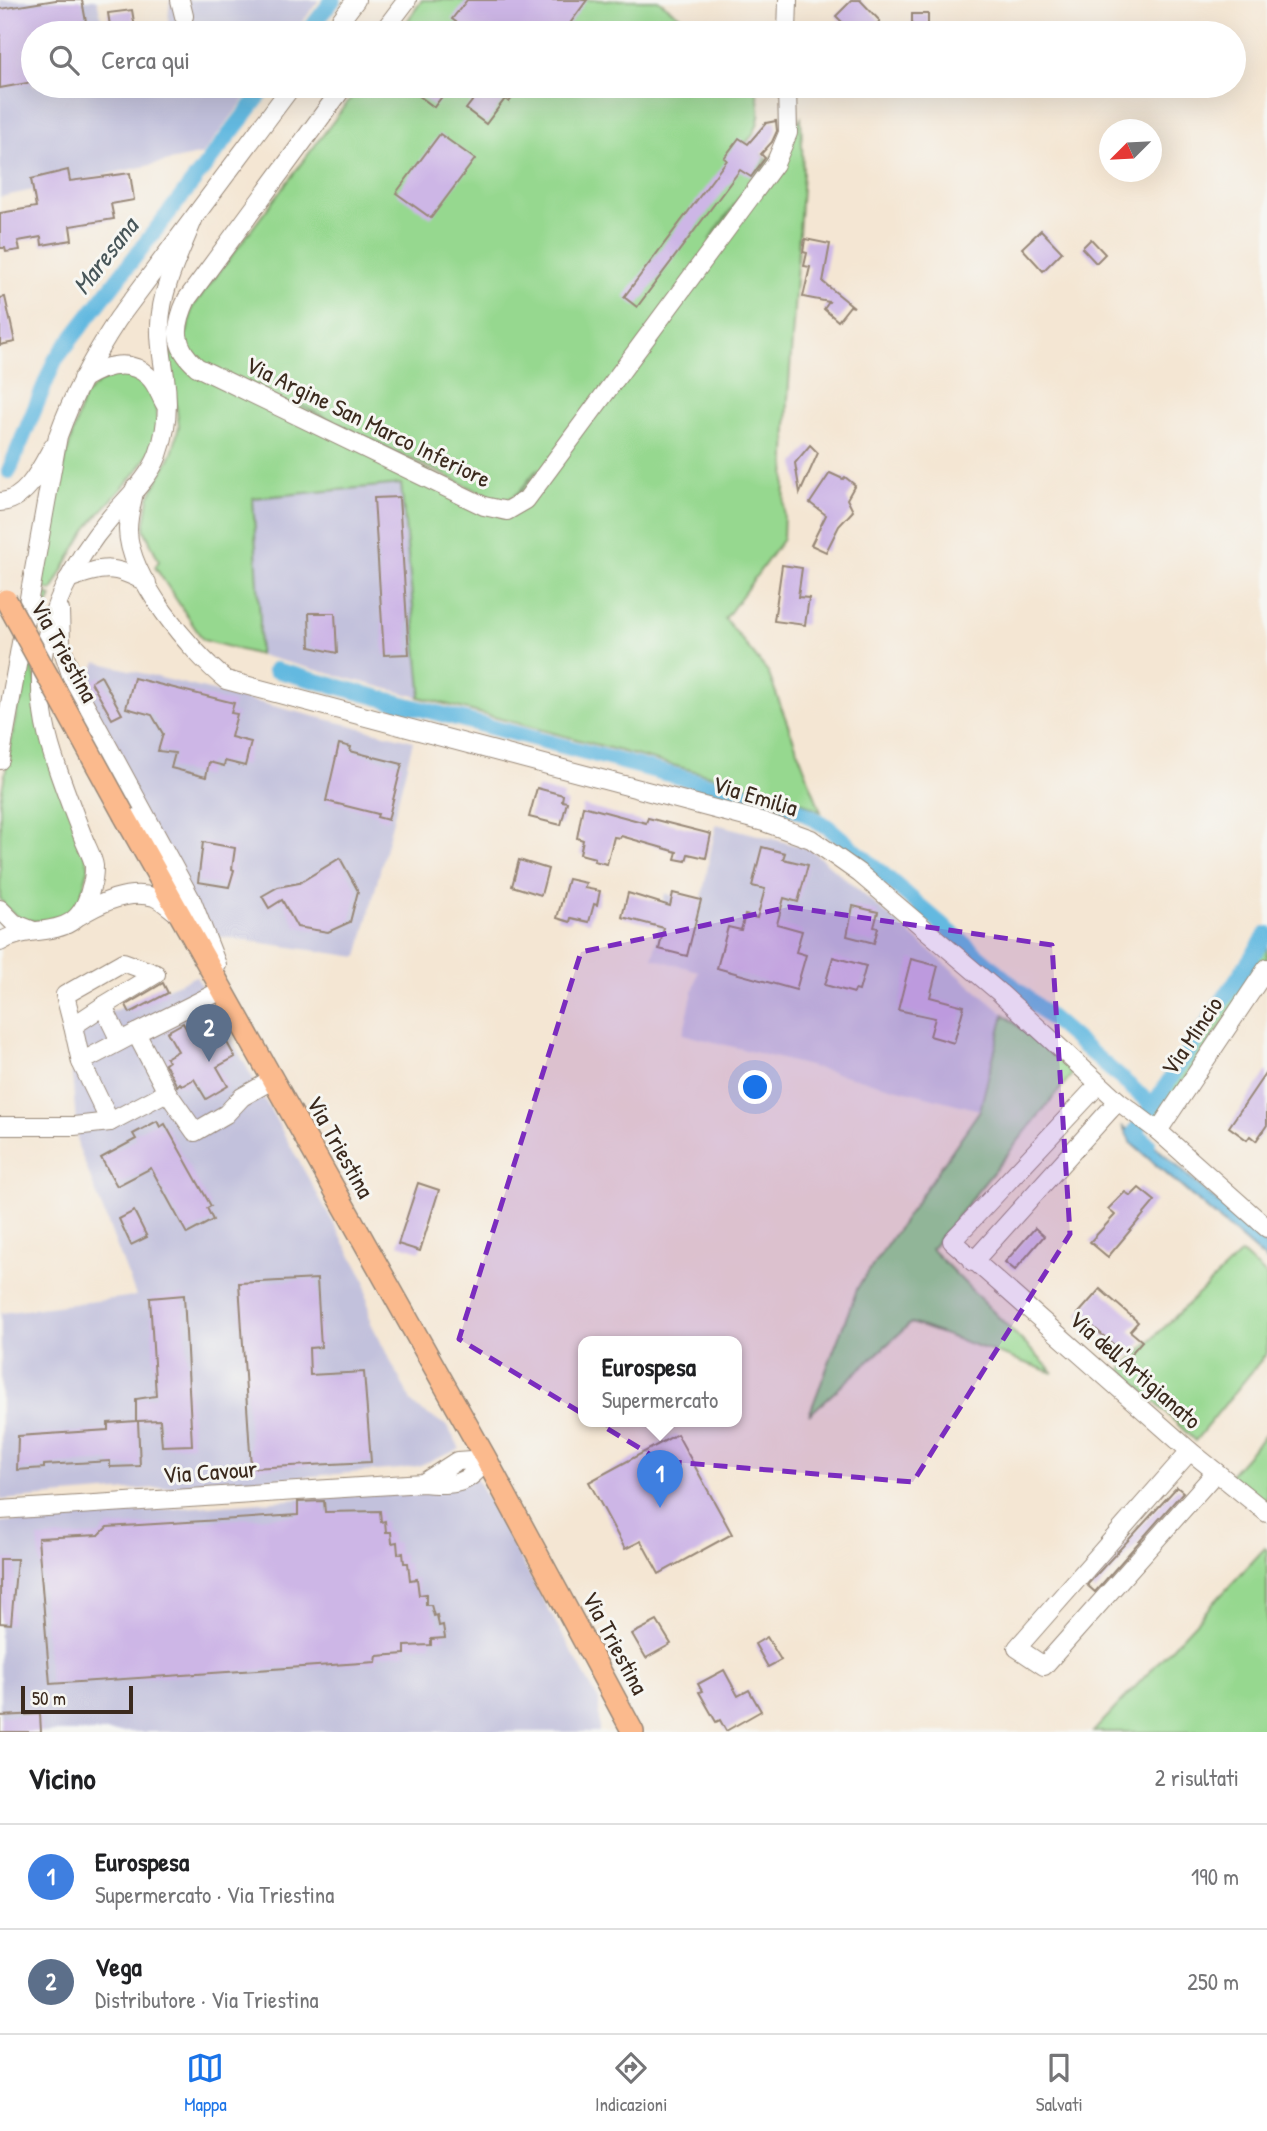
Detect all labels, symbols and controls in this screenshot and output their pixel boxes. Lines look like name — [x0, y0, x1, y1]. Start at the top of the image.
search box — [21, 21, 1246, 98]
icon: search — [45, 41, 83, 79]
text: Cerca qui — [101, 42, 190, 77]
north arrow — [1099, 119, 1162, 182]
water label: Maresana — [64, 208, 147, 301]
street label: Via Argine San Marco Inferiore — [241, 348, 497, 495]
street label: Via Triestina — [24, 594, 106, 707]
street label: Via Emilia — [709, 767, 802, 823]
street label: Via Mincio — [1153, 989, 1229, 1081]
pin: 2 — [186, 1004, 232, 1062]
your location — [738, 1070, 772, 1104]
street label: Via Triestina — [300, 1090, 382, 1203]
street label: Via dell'Artigianato — [1063, 1303, 1209, 1436]
popup — [578, 1336, 742, 1427]
text: Eurospesa — [602, 1349, 696, 1384]
text: Supermercato — [602, 1384, 718, 1415]
pin: 1 — [637, 1450, 683, 1508]
street label: Via Cavour — [162, 1452, 258, 1490]
street label: Via Triestina — [575, 1585, 656, 1700]
scale bar — [21, 1683, 133, 1715]
text: 50 m — [32, 1685, 66, 1711]
text: Vicino — [28, 1758, 96, 1798]
text: 2 risultati — [1155, 1762, 1239, 1793]
text: Eurospesa — [95, 1844, 189, 1879]
text: 1 — [47, 1861, 55, 1892]
text: 190 m — [1191, 1861, 1239, 1892]
text: Supermercato · Via Triestina — [95, 1879, 334, 1910]
text: Vega — [95, 1949, 142, 1984]
text: 2 — [46, 1966, 56, 1997]
text: 250 m — [1187, 1966, 1239, 1997]
text: Distributore · Via Triestina — [95, 1984, 319, 2015]
tab: Mappa — [184, 2049, 227, 2117]
tab: Indicazioni — [595, 2049, 667, 2117]
tab: Salvati — [1036, 2049, 1083, 2117]

